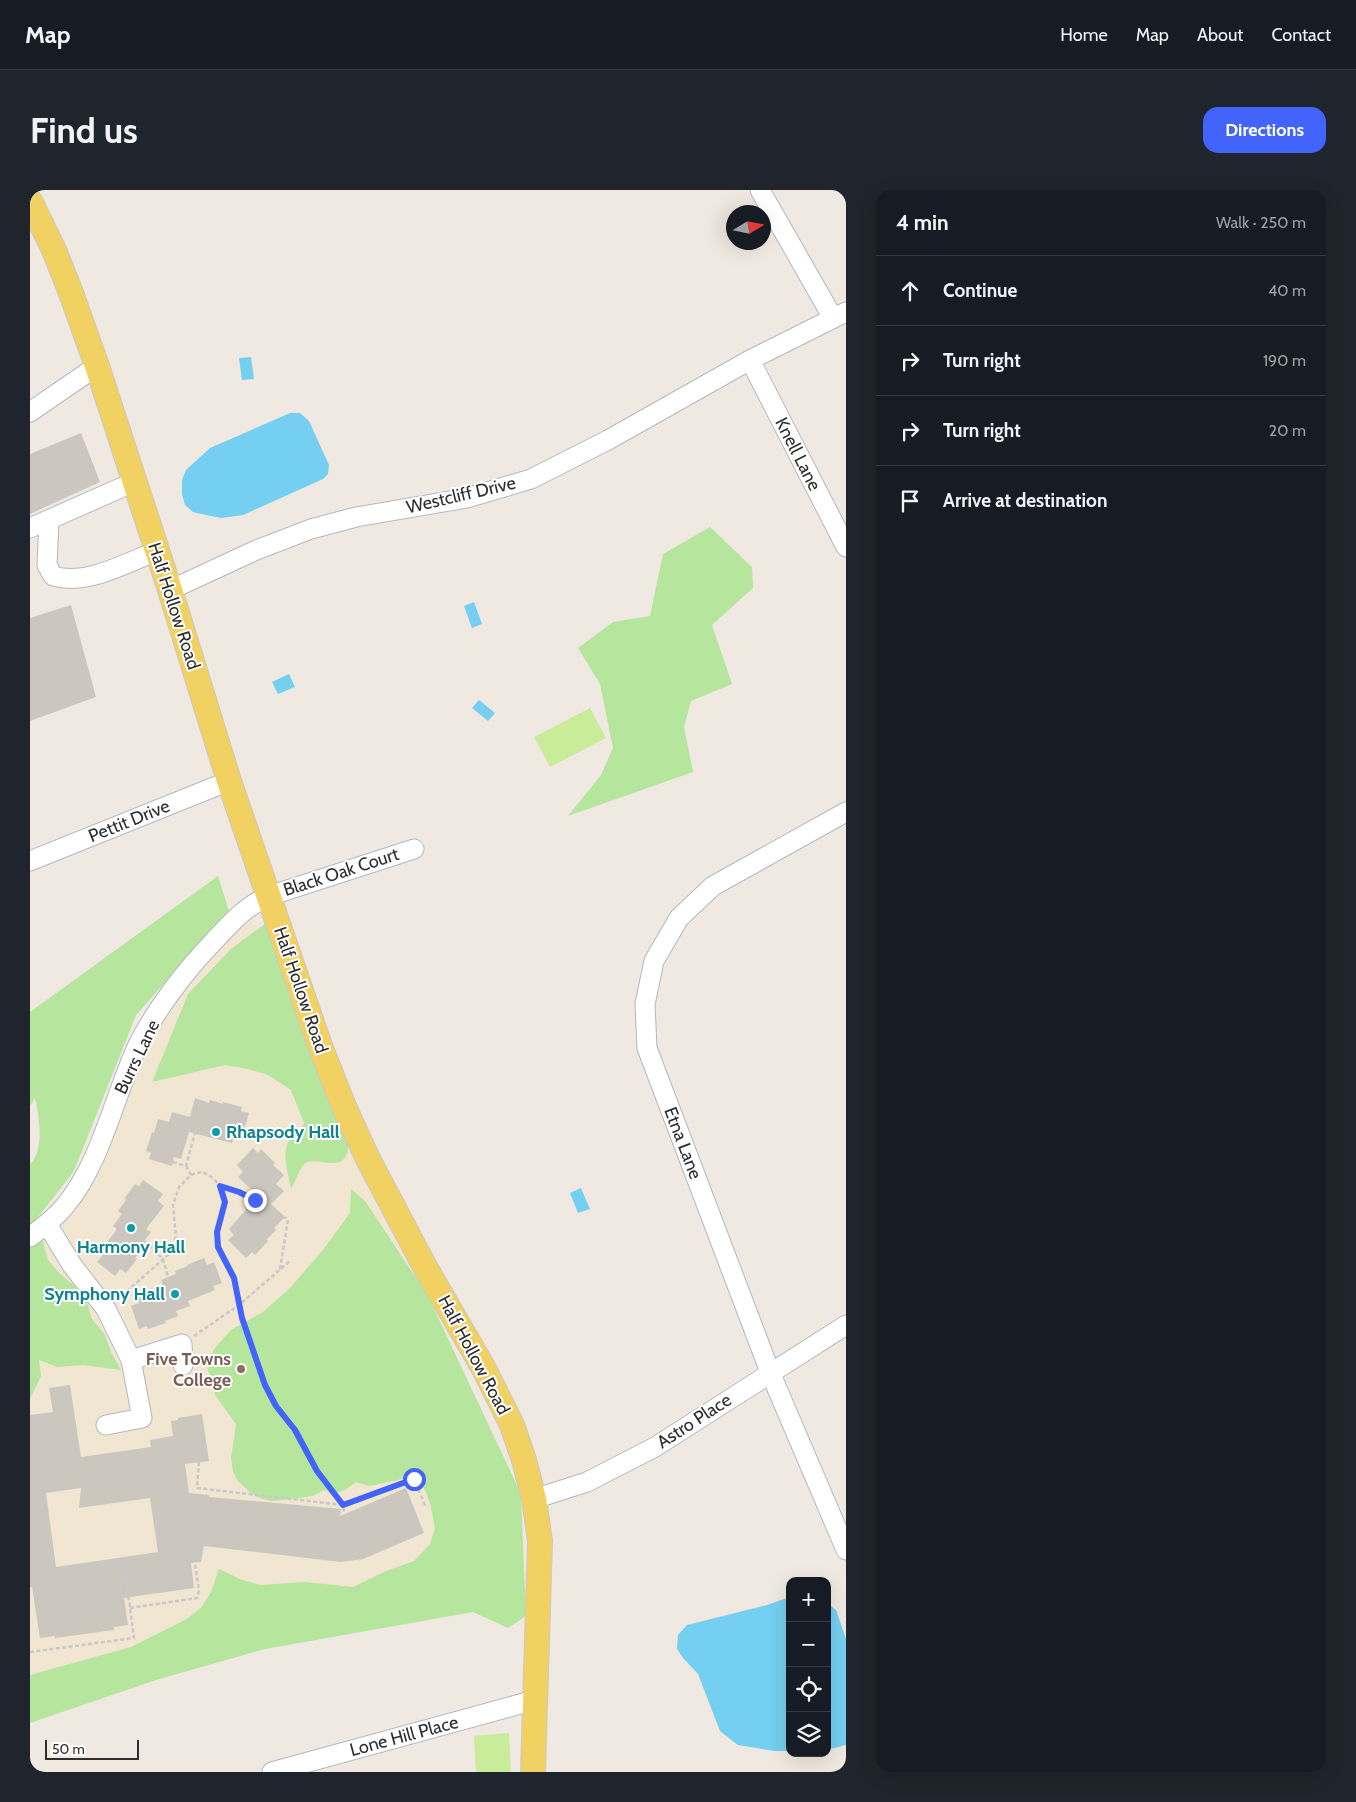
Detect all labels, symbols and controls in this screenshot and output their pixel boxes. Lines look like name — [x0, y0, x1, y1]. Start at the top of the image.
text: Map — [25, 20, 71, 49]
text: Home — [1060, 24, 1108, 46]
text: Map — [1136, 24, 1169, 46]
text: About — [1197, 24, 1243, 46]
text: Contact — [1271, 24, 1331, 46]
button: Directions — [1203, 107, 1326, 153]
text: Find us — [30, 109, 138, 152]
north arrow — [726, 205, 771, 250]
text: 4 min — [896, 210, 949, 235]
text: Walk · 250 m — [1216, 213, 1306, 232]
icon: ahead — [896, 277, 924, 305]
text: Continue — [943, 279, 1017, 302]
text: 40 m — [1268, 281, 1306, 300]
icon: right — [896, 347, 924, 375]
text: Turn right — [943, 349, 1021, 372]
text: 190 m — [1263, 351, 1306, 370]
street label: Knell Lane — [770, 414, 826, 494]
icon: right — [896, 417, 924, 445]
text: Turn right — [943, 419, 1021, 442]
text: 20 m — [1269, 421, 1306, 440]
street label: Westcliff Drive — [404, 472, 518, 518]
icon: arrive — [896, 487, 924, 515]
text: Arrive at destination — [943, 489, 1107, 512]
street label: Half Hollow Road — [143, 540, 205, 672]
street label: Pettit Drive — [85, 795, 173, 847]
street label: Black Oak Court — [280, 843, 402, 901]
street label: Half Hollow Road — [269, 924, 333, 1056]
street label: Burrs Lane — [110, 1016, 164, 1098]
street label: Etna Lane — [659, 1104, 707, 1182]
place label: Rhapsody Hall — [226, 1121, 340, 1143]
marker: Rhapsody Hall — [210, 1126, 222, 1138]
route end — [244, 1189, 267, 1212]
marker: Harmony Hall — [125, 1222, 137, 1234]
place label: Harmony Hall — [77, 1236, 186, 1258]
place label: Symphony Hall — [44, 1283, 165, 1305]
marker: Symphony Hall — [169, 1288, 181, 1300]
street label: Half Hollow Road — [433, 1291, 515, 1419]
place label: Five Towns College — [146, 1348, 231, 1391]
marker: Five Towns College — [235, 1363, 247, 1375]
street label: Astro Place — [653, 1389, 735, 1453]
route start — [403, 1468, 426, 1491]
map controls — [786, 1577, 831, 1757]
button: + — [786, 1577, 831, 1622]
button: − — [786, 1622, 831, 1667]
button: locate — [786, 1667, 831, 1712]
street label: Lone Hill Place — [347, 1711, 461, 1761]
button: layers — [786, 1712, 831, 1757]
scale bar — [45, 1737, 139, 1760]
text: 50 m — [52, 1740, 85, 1758]

